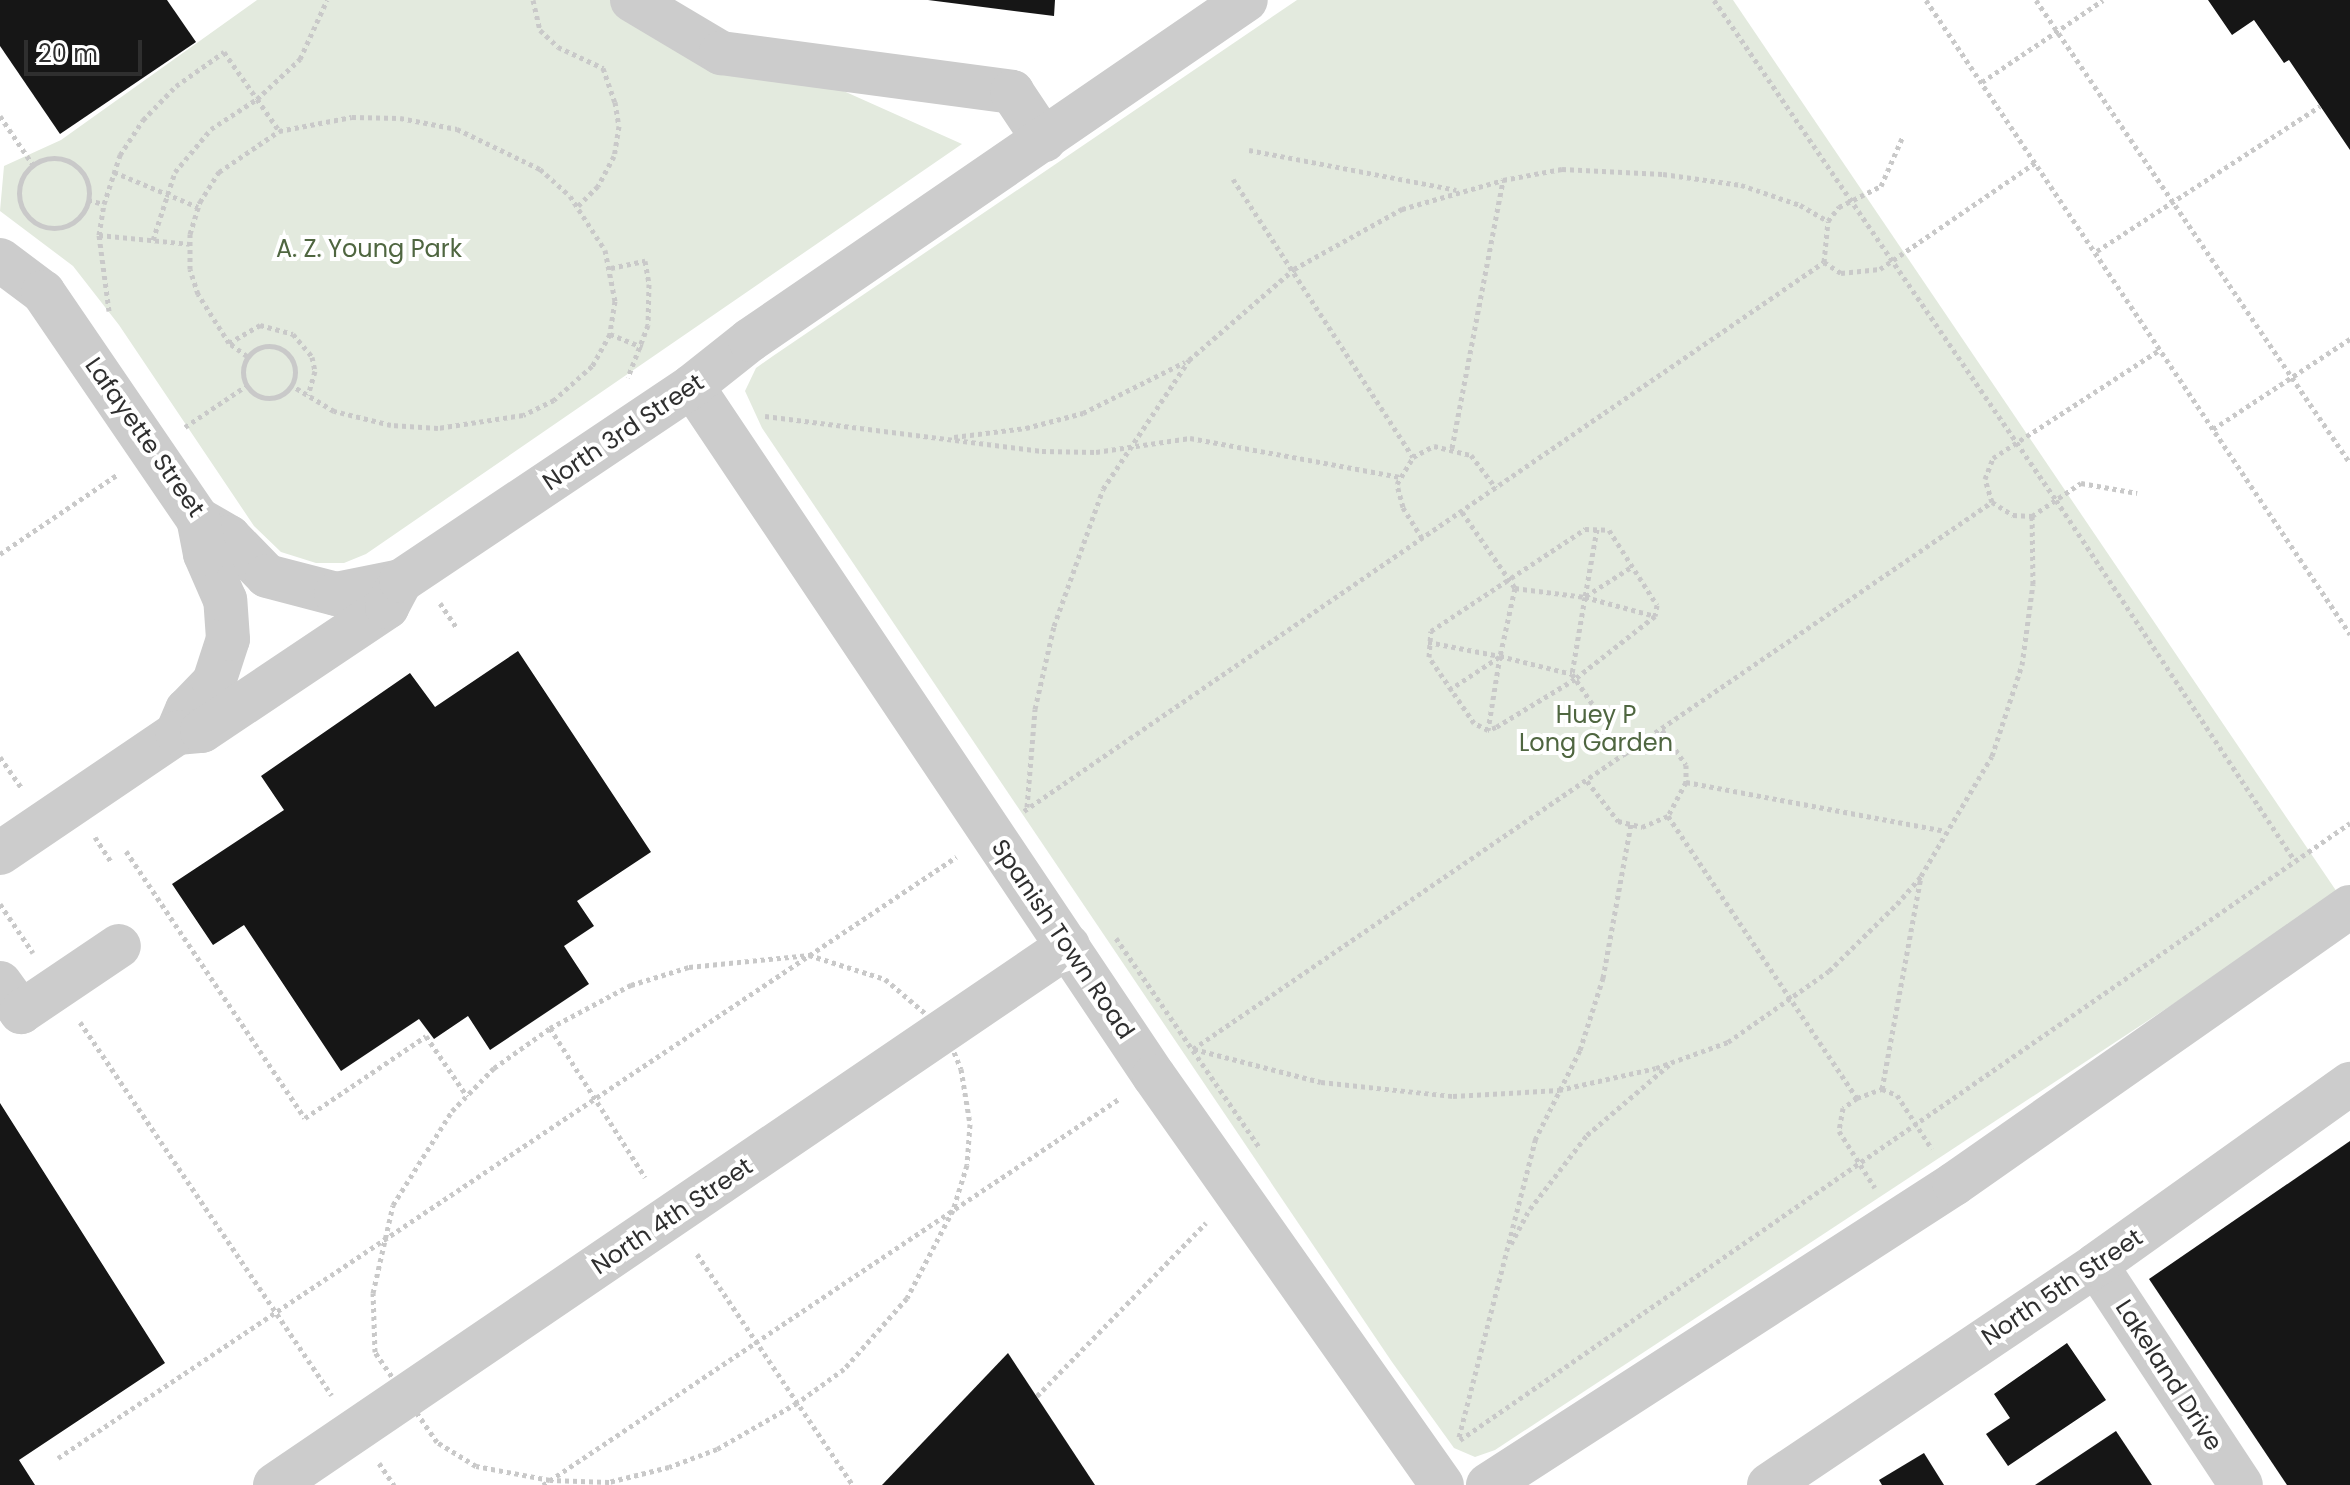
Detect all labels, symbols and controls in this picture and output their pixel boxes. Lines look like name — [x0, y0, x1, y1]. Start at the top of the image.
scale bar — [28, 24, 146, 74]
text: 20 m — [38, 37, 98, 70]
park label: A. Z. Young Park — [276, 235, 462, 263]
street label: Lafayette Street — [79, 352, 211, 522]
street label: North 3rd Street — [537, 368, 709, 496]
park label: Huey P Long Garden — [1519, 701, 1673, 757]
street label: Spanish Town Road — [986, 834, 1140, 1044]
street label: North 4th Street — [586, 1152, 758, 1280]
street label: North 5th Street — [1976, 1223, 2148, 1351]
street label: Lakeland Drive — [2110, 1294, 2228, 1456]

